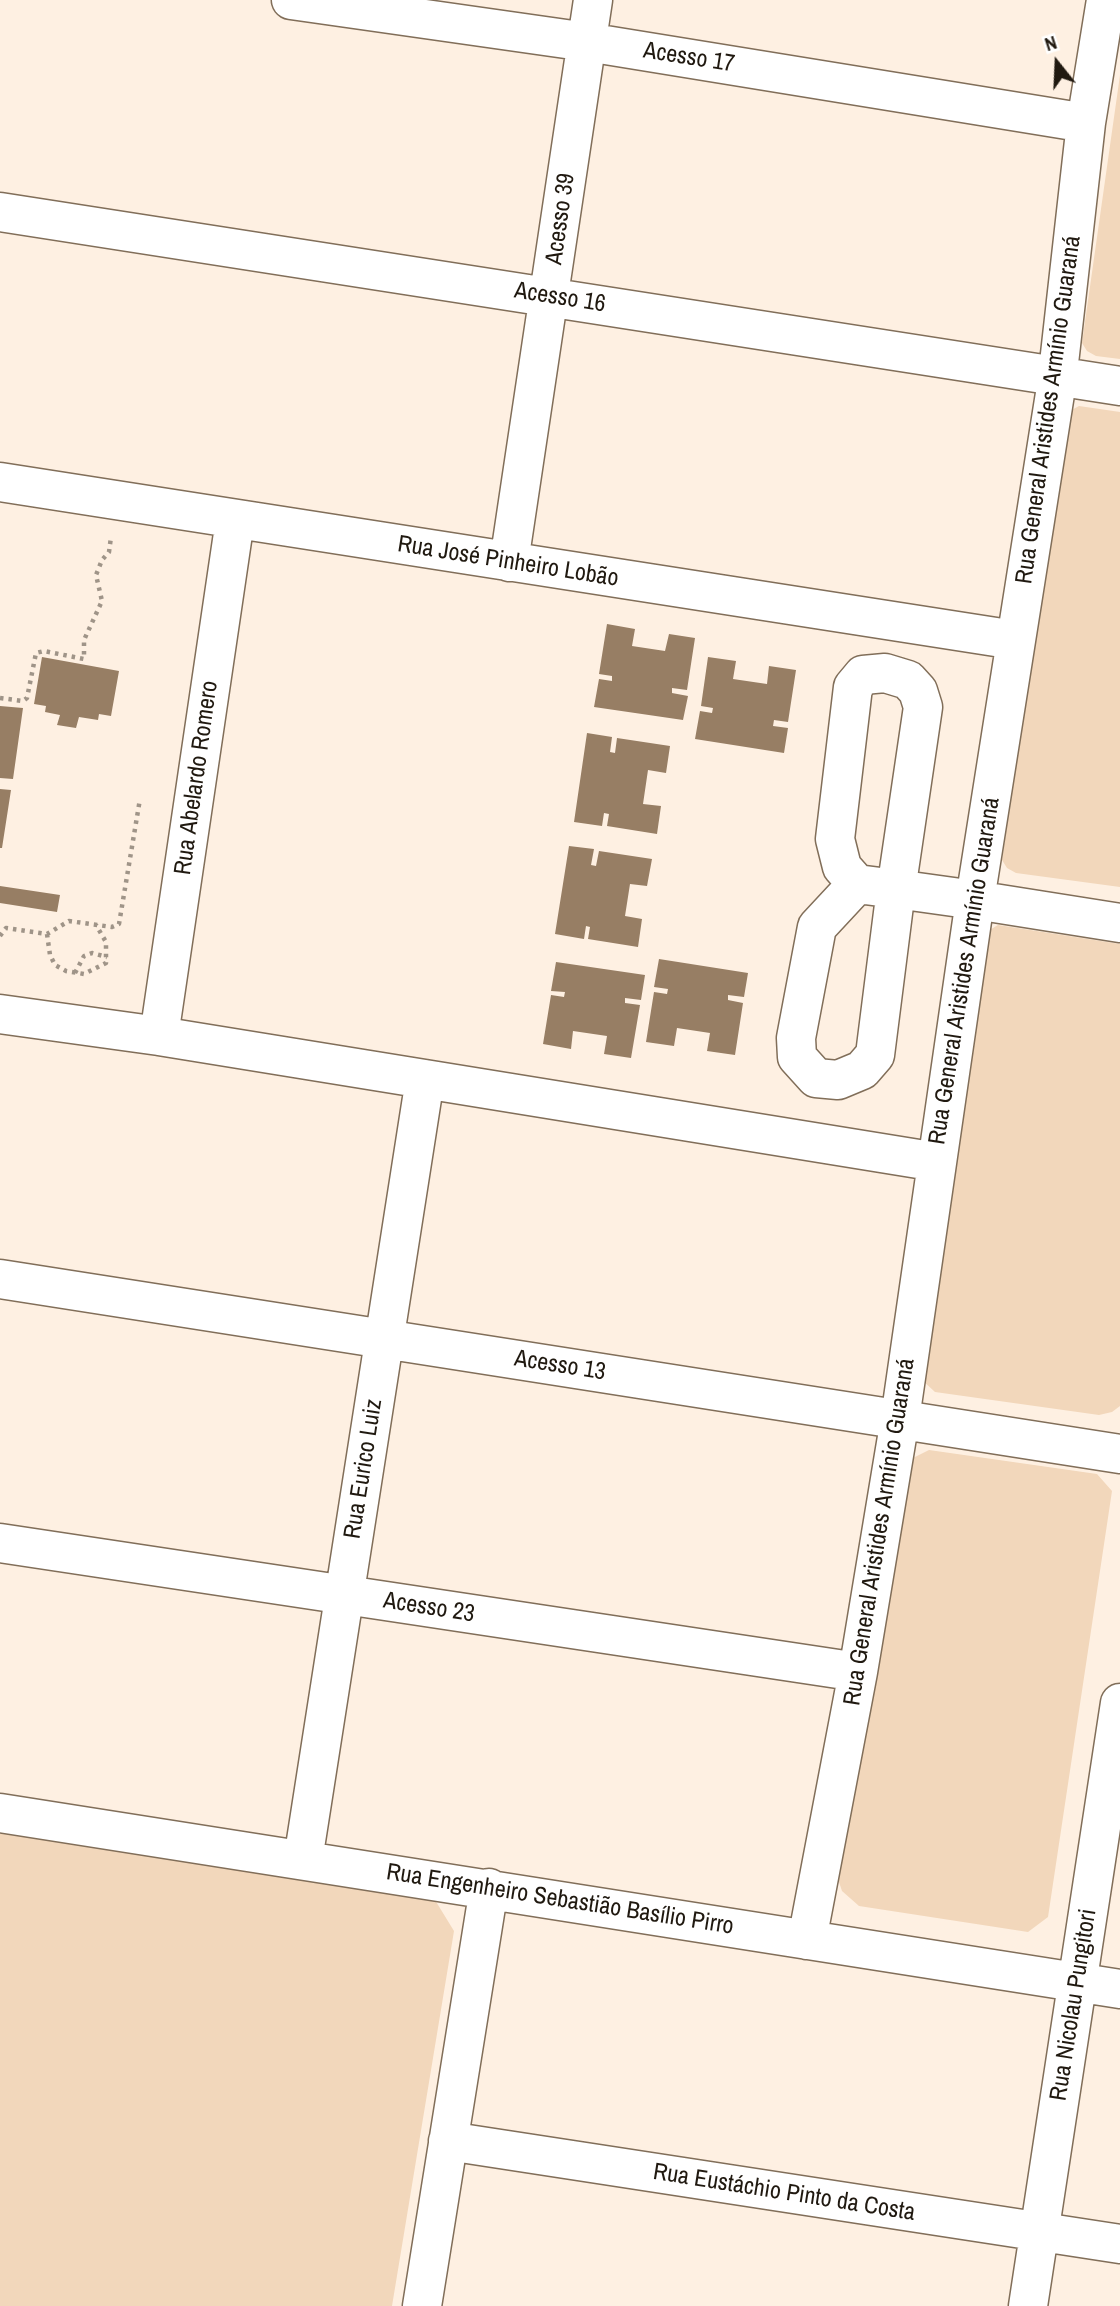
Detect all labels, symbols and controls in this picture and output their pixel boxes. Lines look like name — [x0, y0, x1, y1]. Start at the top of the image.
north arrow — [1022, 28, 1092, 98]
text: N — [1041, 29, 1060, 57]
street label: Acesso 17 — [641, 37, 737, 79]
street label: Acesso 39 — [540, 171, 582, 267]
street label: Rua General Aristides Armínio Guaraná — [1010, 234, 1088, 586]
street label: Acesso 16 — [512, 277, 608, 319]
street label: Rua José Pinheiro Lobão — [396, 530, 620, 594]
street label: Rua Abelardo Romero — [169, 679, 225, 877]
street label: Rua General Aristides Armínio Guaraná — [923, 795, 1007, 1147]
street label: Acesso 13 — [512, 1345, 608, 1387]
street label: Rua General Aristides Armínio Guaraná — [838, 1356, 922, 1708]
street label: Rua Eurico Luiz — [339, 1397, 389, 1541]
street label: Acesso 23 — [381, 1587, 477, 1629]
street label: Rua Engenheiro Sebastião Basílio Pirro — [384, 1858, 736, 1942]
street label: Rua Nicolau Pungitori — [1045, 1907, 1103, 2103]
street label: Rua Eustáchio Pinto da Costa — [651, 2158, 917, 2228]

